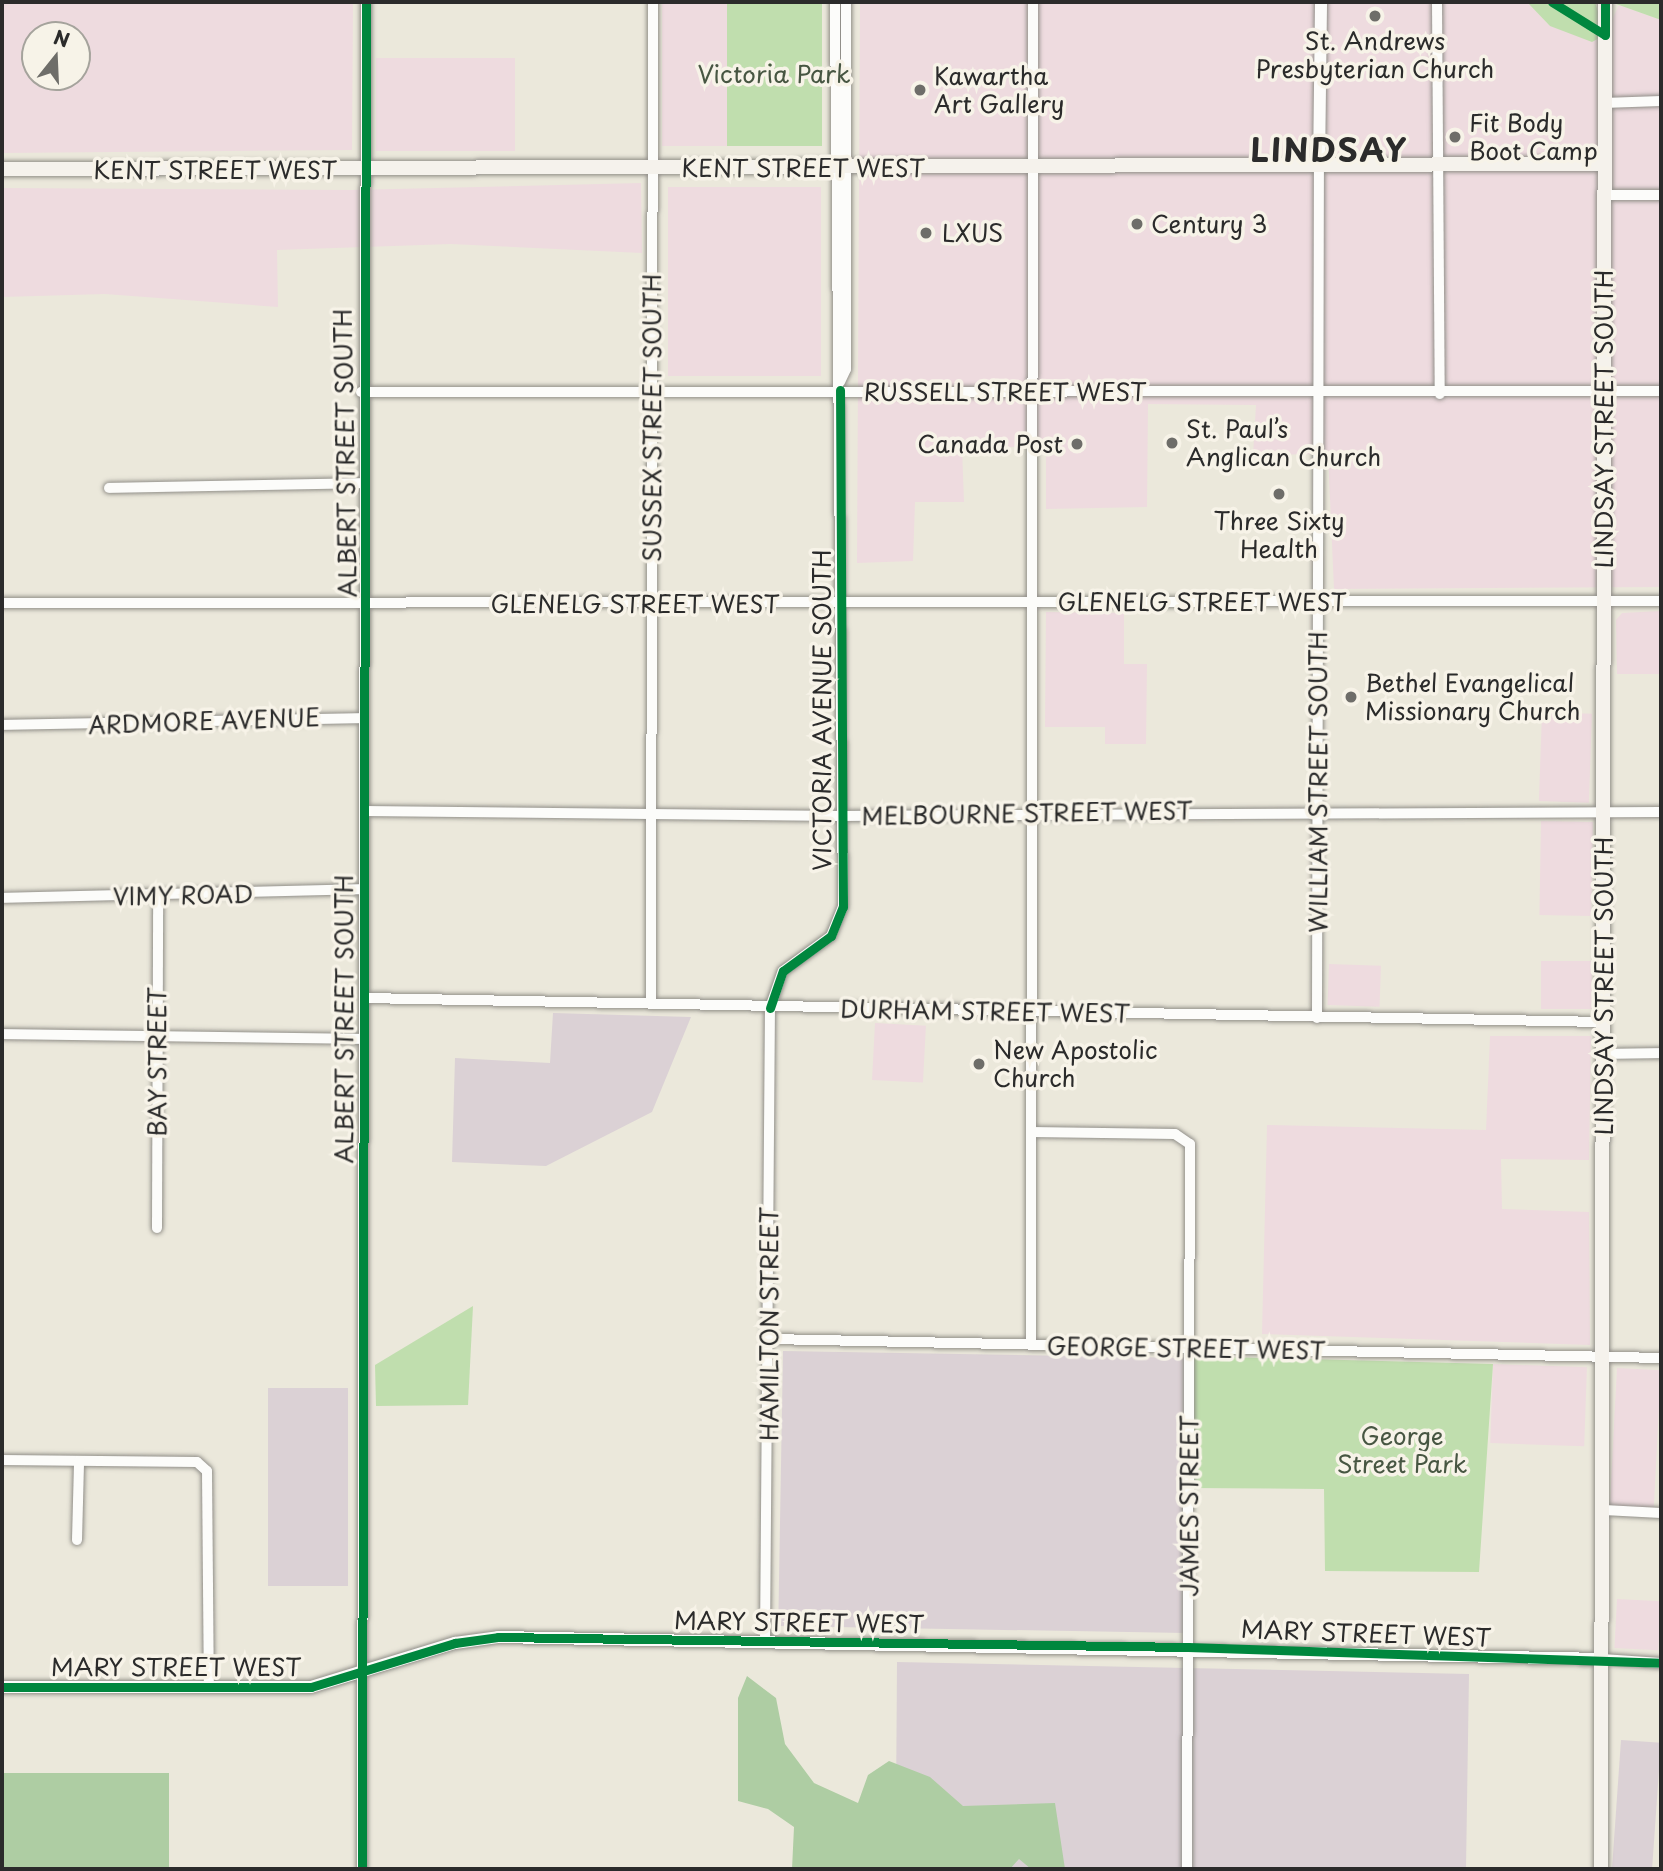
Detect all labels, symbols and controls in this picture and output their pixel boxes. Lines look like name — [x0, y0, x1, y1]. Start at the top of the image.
marker: St. Andrews Presbyterian Church — [1367, 8, 1383, 24]
north arrow — [21, 21, 91, 91]
text: N — [50, 22, 73, 54]
place label: St. Andrews Presbyterian Church — [1256, 27, 1494, 83]
park label: Victoria Park — [698, 60, 850, 88]
place label: Kawartha Art Gallery — [934, 62, 1067, 118]
marker: Kawartha Art Gallery — [912, 82, 928, 98]
place label: Fit Body Boot Camp — [1469, 109, 1599, 165]
marker: Fit Body Boot Camp — [1447, 129, 1463, 145]
district label: LINDSAY — [1252, 130, 1406, 168]
street label: KENT STREET WEST — [679, 154, 927, 182]
street label: KENT STREET WEST — [91, 156, 339, 184]
place label: Century 3 — [1151, 210, 1268, 238]
marker: Century 3 — [1129, 216, 1145, 232]
place label: LXUS — [942, 219, 1003, 247]
marker: LXUS — [916, 223, 936, 243]
street label: LINDSAY STREET SOUTH — [1590, 269, 1618, 569]
street label: SUSSEX STREET SOUTH — [638, 272, 666, 564]
street label: ALBERT STREET SOUTH — [328, 306, 362, 600]
street label: RUSSELL STREET WEST — [861, 378, 1149, 406]
place label: St. Paul’s Anglican Church — [1186, 415, 1380, 471]
place label: Canada Post — [917, 430, 1063, 458]
marker: St. Paul’s Anglican Church — [1164, 435, 1180, 451]
marker: Canada Post — [1069, 436, 1085, 452]
marker: Three Sixty Health — [1269, 484, 1289, 504]
place label: Three Sixty Health — [1212, 507, 1346, 563]
street label: VICTORIA AVENUE SOUTH — [808, 550, 836, 870]
street label: GLENELG STREET WEST — [1055, 588, 1349, 616]
street label: GLENELG STREET WEST — [488, 590, 782, 618]
street label: WILLIAM STREET SOUTH — [1304, 630, 1332, 934]
place label: Bethel Evangelical Missionary Church — [1365, 669, 1581, 725]
marker: Bethel Evangelical Missionary Church — [1343, 689, 1359, 705]
street label: ARDMORE AVENUE — [87, 703, 321, 739]
street label: MELBOURNE STREET WEST — [859, 796, 1195, 830]
street label: LINDSAY STREET SOUTH — [1590, 836, 1618, 1136]
street label: ALBERT STREET SOUTH — [330, 872, 358, 1166]
street label: VIMY ROAD — [112, 879, 254, 911]
street label: BAY STREET — [143, 987, 171, 1137]
street label: DURHAM STREET WEST — [838, 994, 1132, 1028]
place label: New Apostolic Church — [993, 1036, 1158, 1092]
marker: New Apostolic Church — [971, 1056, 987, 1072]
street label: HAMILTON STREET — [755, 1207, 783, 1441]
street label: GEORGE STREET WEST — [1043, 1331, 1329, 1365]
street label: JAMES STREET — [1175, 1413, 1203, 1599]
park label: George Street Park — [1335, 1422, 1469, 1478]
street label: MARY STREET WEST — [672, 1605, 926, 1639]
street label: MARY STREET WEST — [1239, 1614, 1493, 1652]
street label: MARY STREET WEST — [49, 1653, 303, 1681]

